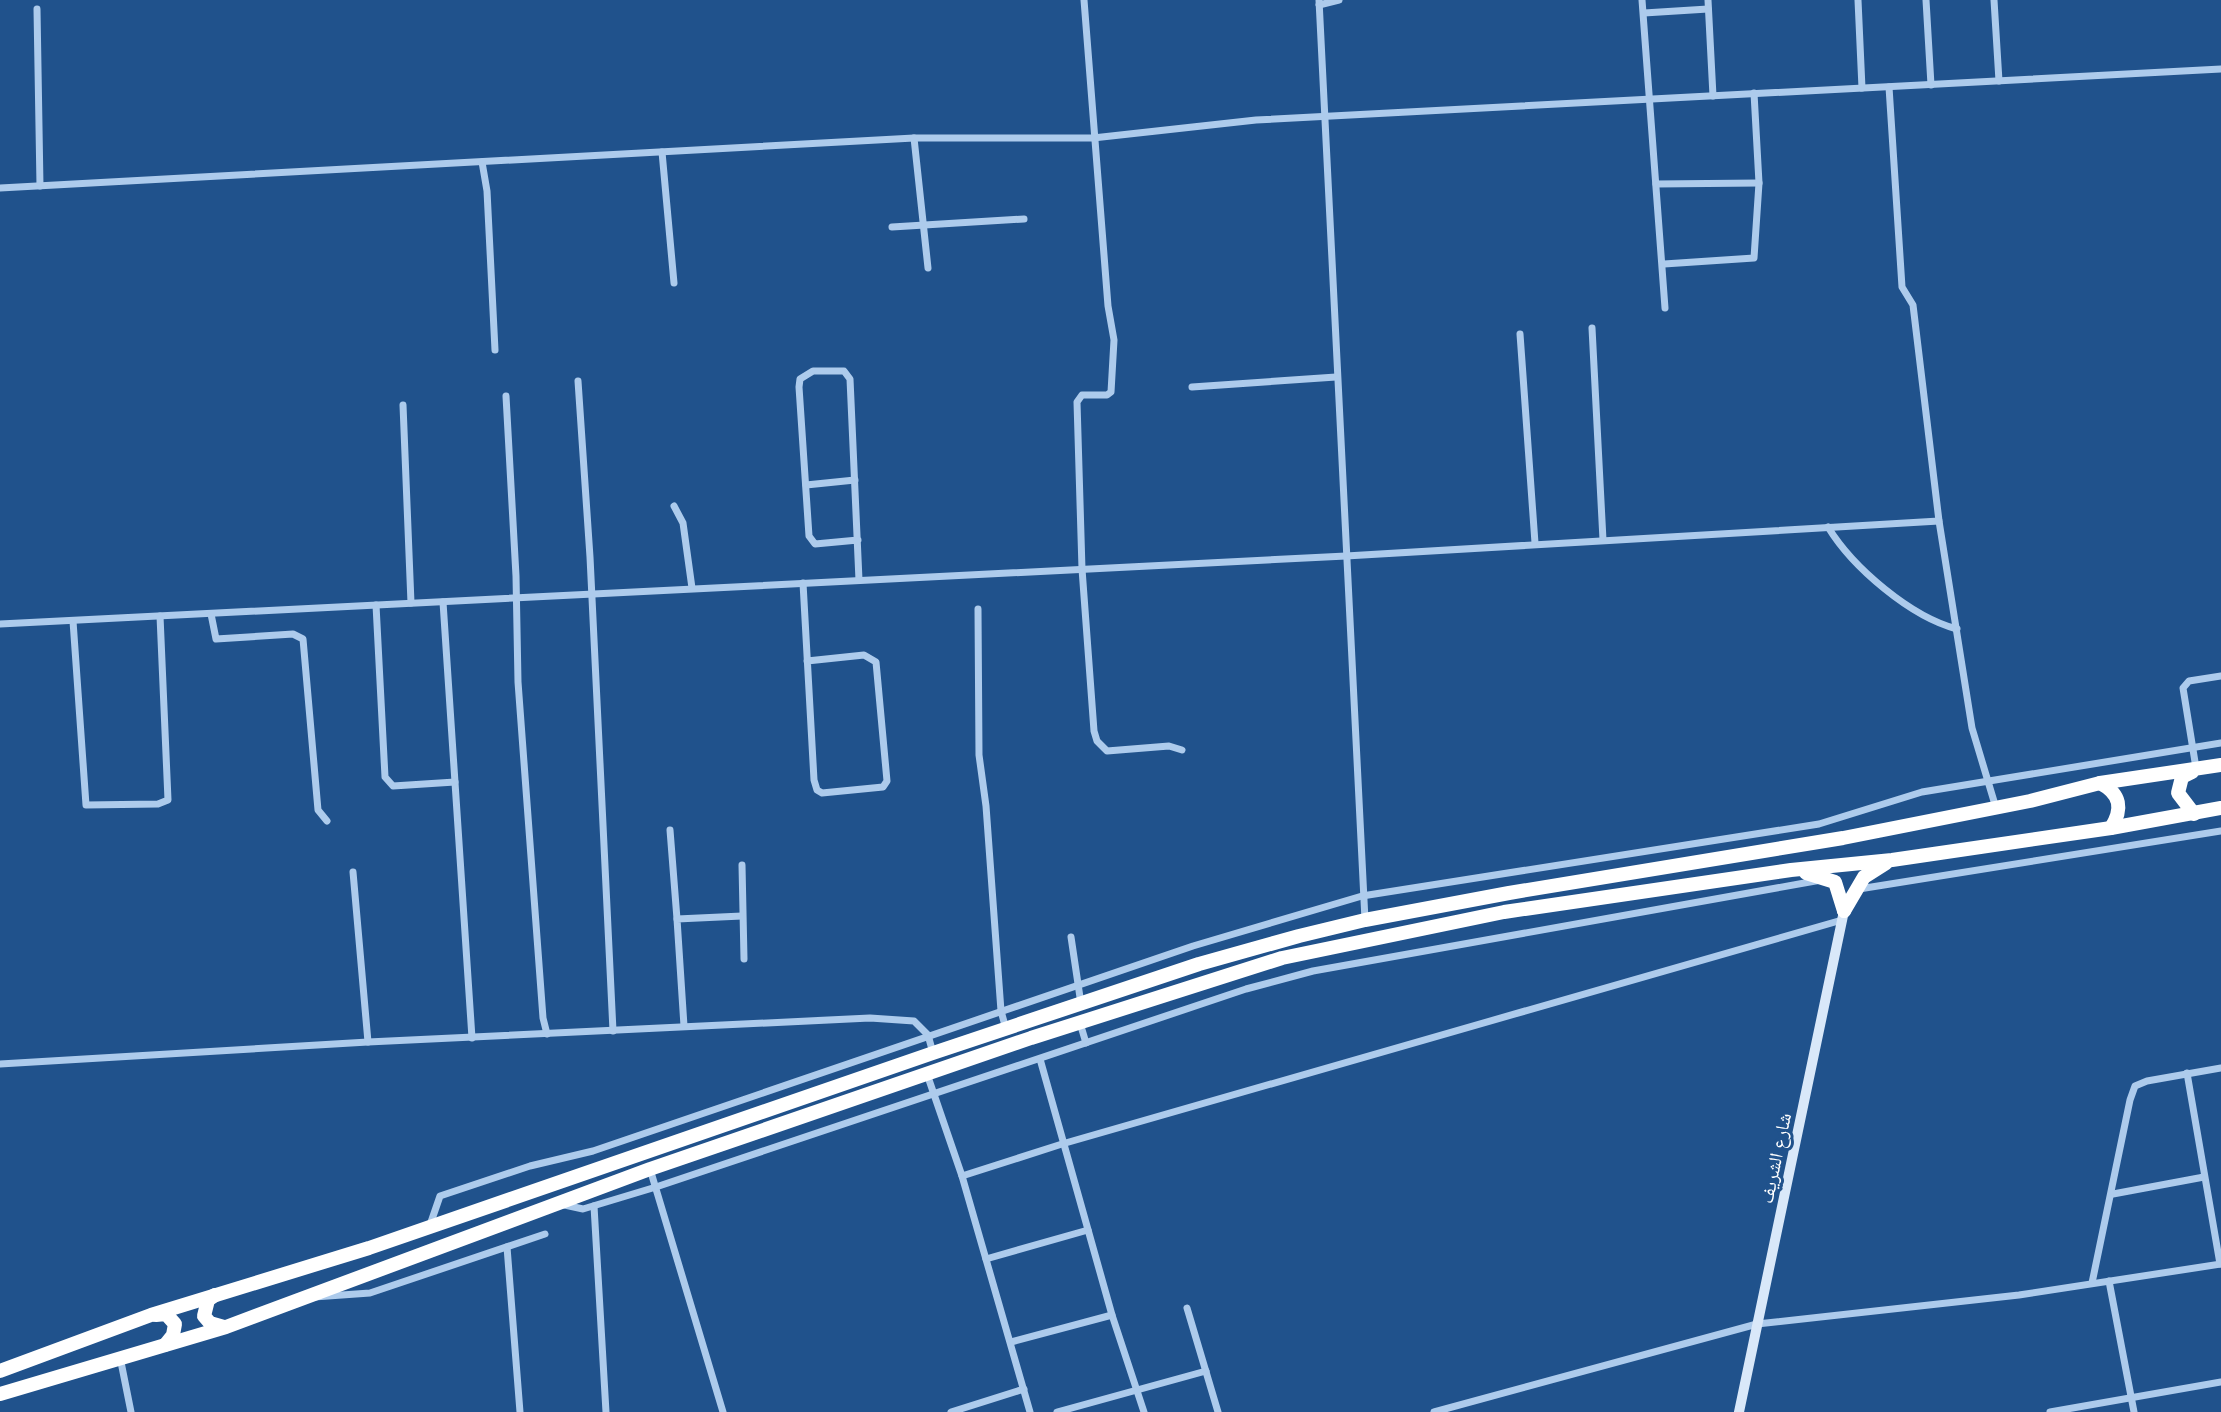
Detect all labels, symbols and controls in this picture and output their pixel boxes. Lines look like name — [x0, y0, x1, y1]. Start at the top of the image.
street label: شارع الشريف — [1756, 1111, 1796, 1205]

